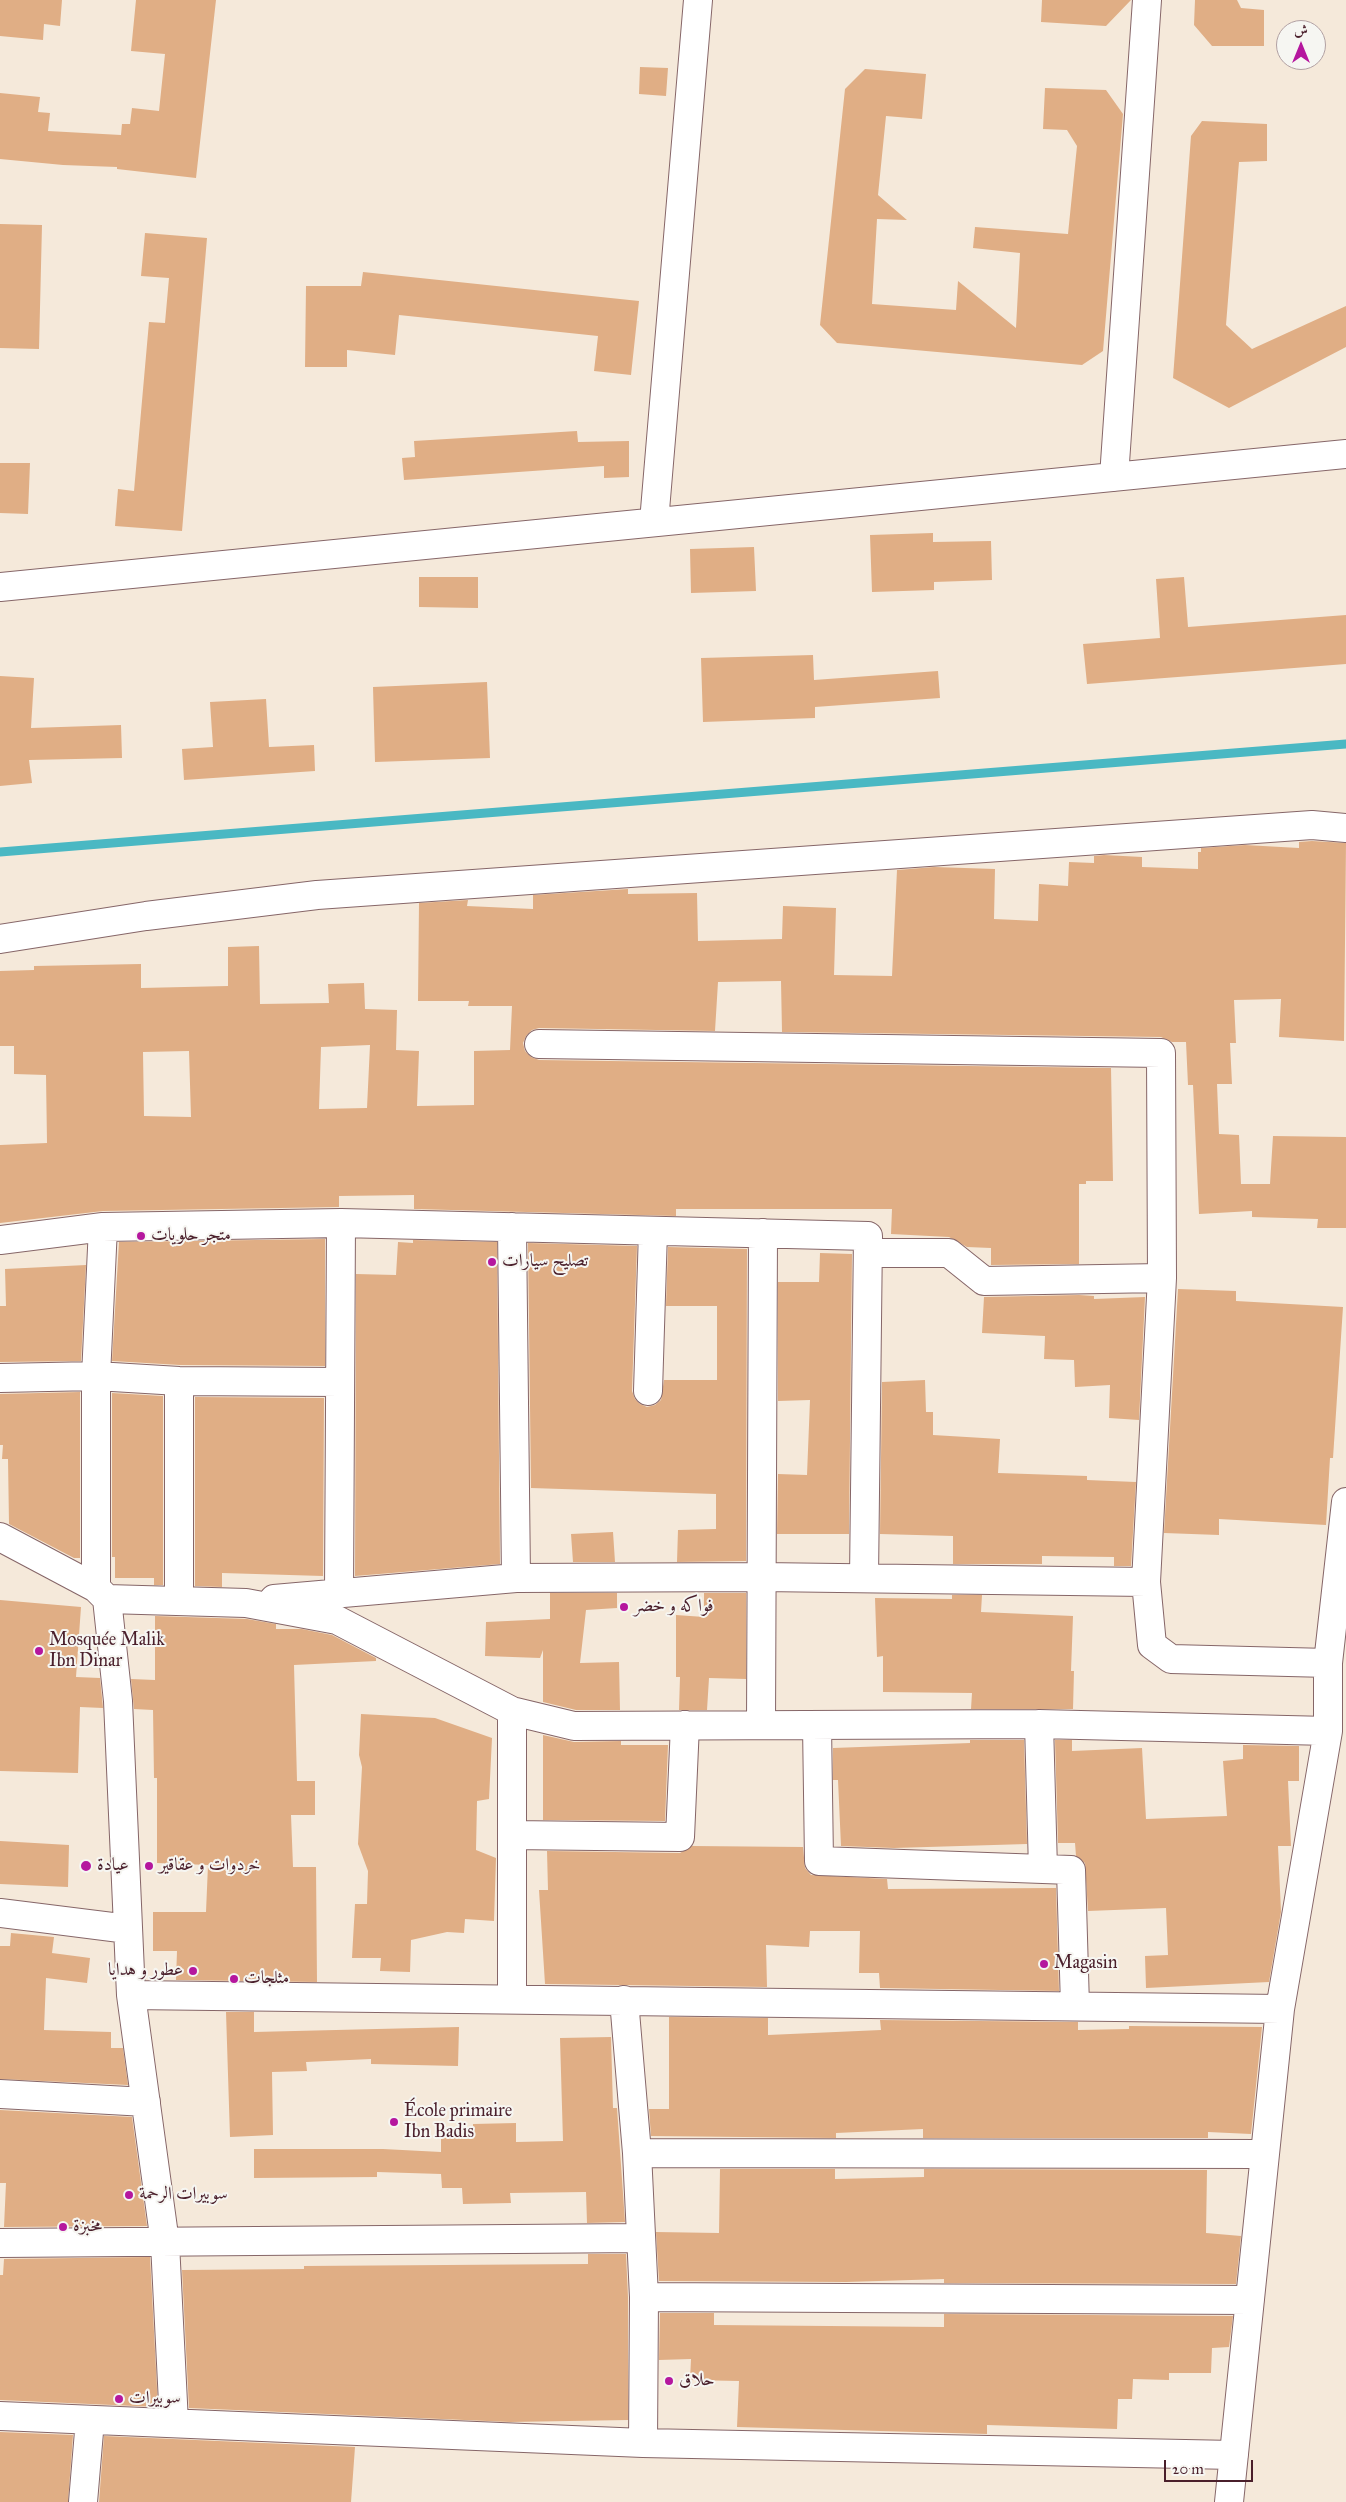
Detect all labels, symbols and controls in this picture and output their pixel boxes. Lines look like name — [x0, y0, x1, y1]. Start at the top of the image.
north arrow — [1276, 20, 1326, 70]
text: ش — [1294, 22, 1308, 39]
place label: متجر حلويات — [151, 1225, 231, 1247]
marker: متجر حلويات — [135, 1230, 147, 1242]
place label: تصليح سيارات — [502, 1251, 588, 1273]
marker: تصليح سيارات — [486, 1256, 498, 1268]
place label: فواكه و خضر — [634, 1596, 713, 1618]
marker: فواكه و خضر — [618, 1601, 630, 1613]
place label: Mosquée Malik Ibn Dinar — [49, 1630, 165, 1672]
marker: Mosquée Malik Ibn Dinar — [33, 1645, 45, 1657]
place label: عيادة — [97, 1855, 129, 1877]
place label: خردوات و عقاقير — [159, 1855, 260, 1877]
marker: عيادة — [79, 1859, 93, 1873]
marker: خردوات و عقاقير — [143, 1860, 155, 1872]
place label: Magasin — [1054, 1953, 1117, 1975]
marker: Magasin — [1038, 1958, 1050, 1970]
place label: عطور و هدايا — [108, 1960, 183, 1982]
marker: عطور و هدايا — [187, 1965, 199, 1977]
place label: مثلجات — [244, 1968, 289, 1990]
marker: مثلجات — [228, 1973, 240, 1985]
place label: École primaire Ibn Badis — [404, 2101, 512, 2144]
marker: École primaire Ibn Badis — [388, 2116, 400, 2128]
place label: سوبيرات الرحمة — [139, 2184, 228, 2206]
marker: سوبيرات الرحمة — [123, 2189, 135, 2201]
place label: مخبزة — [73, 2216, 102, 2238]
marker: مخبزة — [57, 2221, 69, 2233]
place label: حلاق — [679, 2370, 715, 2392]
marker: حلاق — [663, 2375, 675, 2387]
place label: سوبيرات — [129, 2388, 181, 2410]
marker: سوبيرات — [113, 2393, 125, 2405]
scale bar — [1166, 2450, 1255, 2482]
text: 20 m — [1172, 2460, 1204, 2478]

